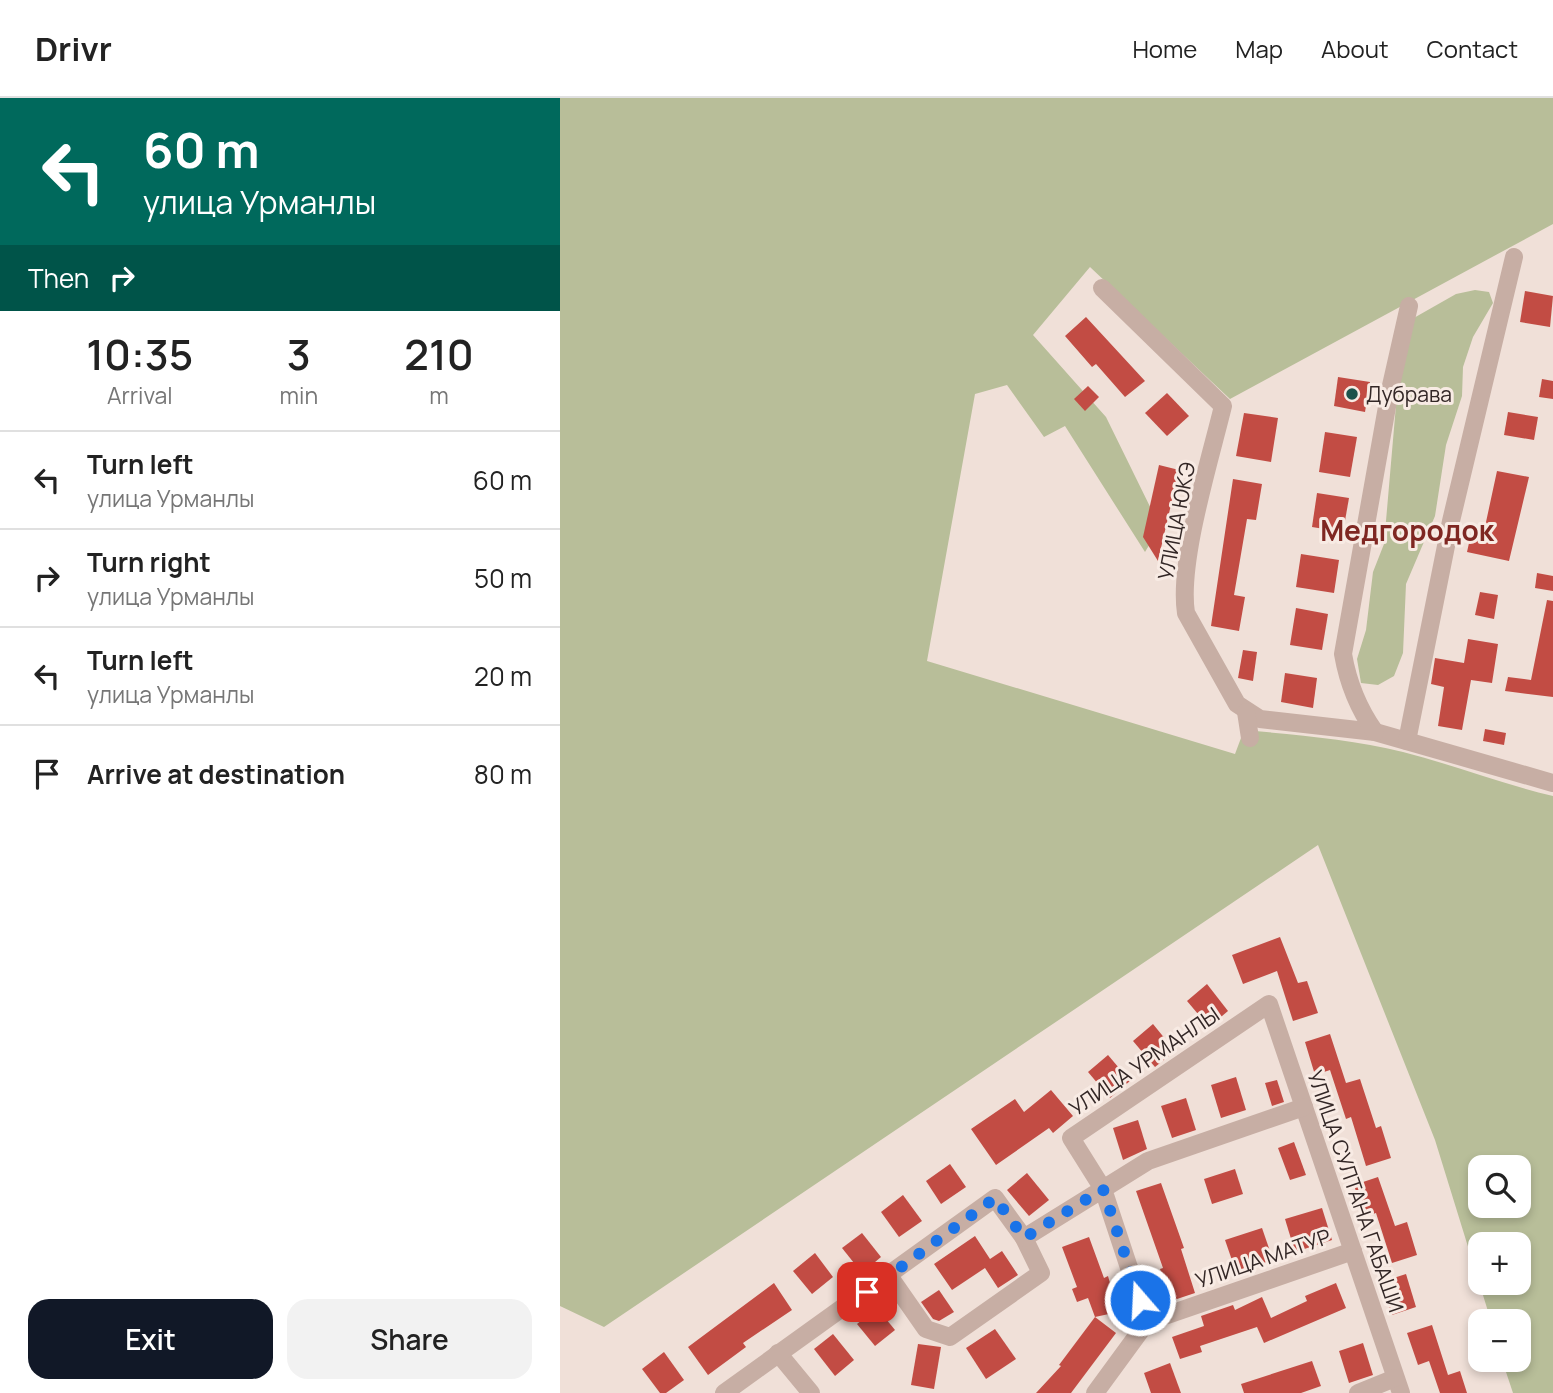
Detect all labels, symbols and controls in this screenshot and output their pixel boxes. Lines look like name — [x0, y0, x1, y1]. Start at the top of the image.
text: Drivr — [35, 26, 112, 71]
text: Home — [1132, 32, 1197, 65]
text: Map — [1235, 32, 1283, 65]
text: About — [1321, 32, 1389, 65]
text: Contact — [1427, 32, 1518, 65]
text: 60 m — [143, 116, 260, 183]
icon: left — [28, 126, 119, 217]
text: улица Урманлы — [143, 180, 376, 224]
icon: right — [103, 259, 141, 297]
text: Then — [28, 260, 89, 296]
text: 10:35 — [86, 325, 193, 383]
text: 3 — [287, 325, 311, 383]
text: 210 — [404, 325, 474, 383]
text: Arrival — [107, 379, 173, 411]
text: min — [280, 379, 318, 411]
text: m — [429, 379, 449, 411]
place label: Дубрава — [1366, 380, 1452, 408]
marker: Дубрава — [1344, 386, 1360, 402]
text: Turn left — [87, 446, 194, 482]
street label: УЛИЦА ЮКЭ — [1151, 459, 1201, 582]
icon: left — [28, 461, 66, 499]
text: 60 m — [473, 462, 532, 498]
text: улица Урманлы — [87, 482, 255, 514]
district label: Медгородок — [1320, 511, 1495, 549]
text: Turn right — [87, 544, 211, 580]
icon: right — [28, 559, 66, 597]
text: 50 m — [474, 560, 532, 596]
text: улица Урманлы — [87, 580, 255, 612]
text: Turn left — [87, 642, 194, 678]
icon: left — [28, 657, 66, 695]
text: 20 m — [474, 658, 532, 694]
text: улица Урманлы — [87, 678, 255, 710]
icon: arrive — [28, 755, 66, 793]
text: Arrive at destination — [87, 756, 345, 792]
text: 80 m — [474, 756, 532, 792]
street label: УЛИЦА УРМАНЛЫ — [1063, 1000, 1225, 1122]
street label: УЛИЦА СУЛТАНА ГАБАШИ — [1301, 1066, 1411, 1316]
map controls — [1468, 1155, 1531, 1372]
button: search — [1468, 1155, 1531, 1218]
street label: УЛИЦА МАТУР — [1192, 1222, 1335, 1294]
button: + — [1468, 1232, 1531, 1295]
pin — [837, 1262, 897, 1322]
position arrow — [1103, 1263, 1177, 1337]
icon: arrive — [848, 1273, 886, 1311]
button: Exit — [28, 1299, 273, 1379]
button: Share — [287, 1299, 532, 1379]
button: − — [1468, 1309, 1531, 1372]

